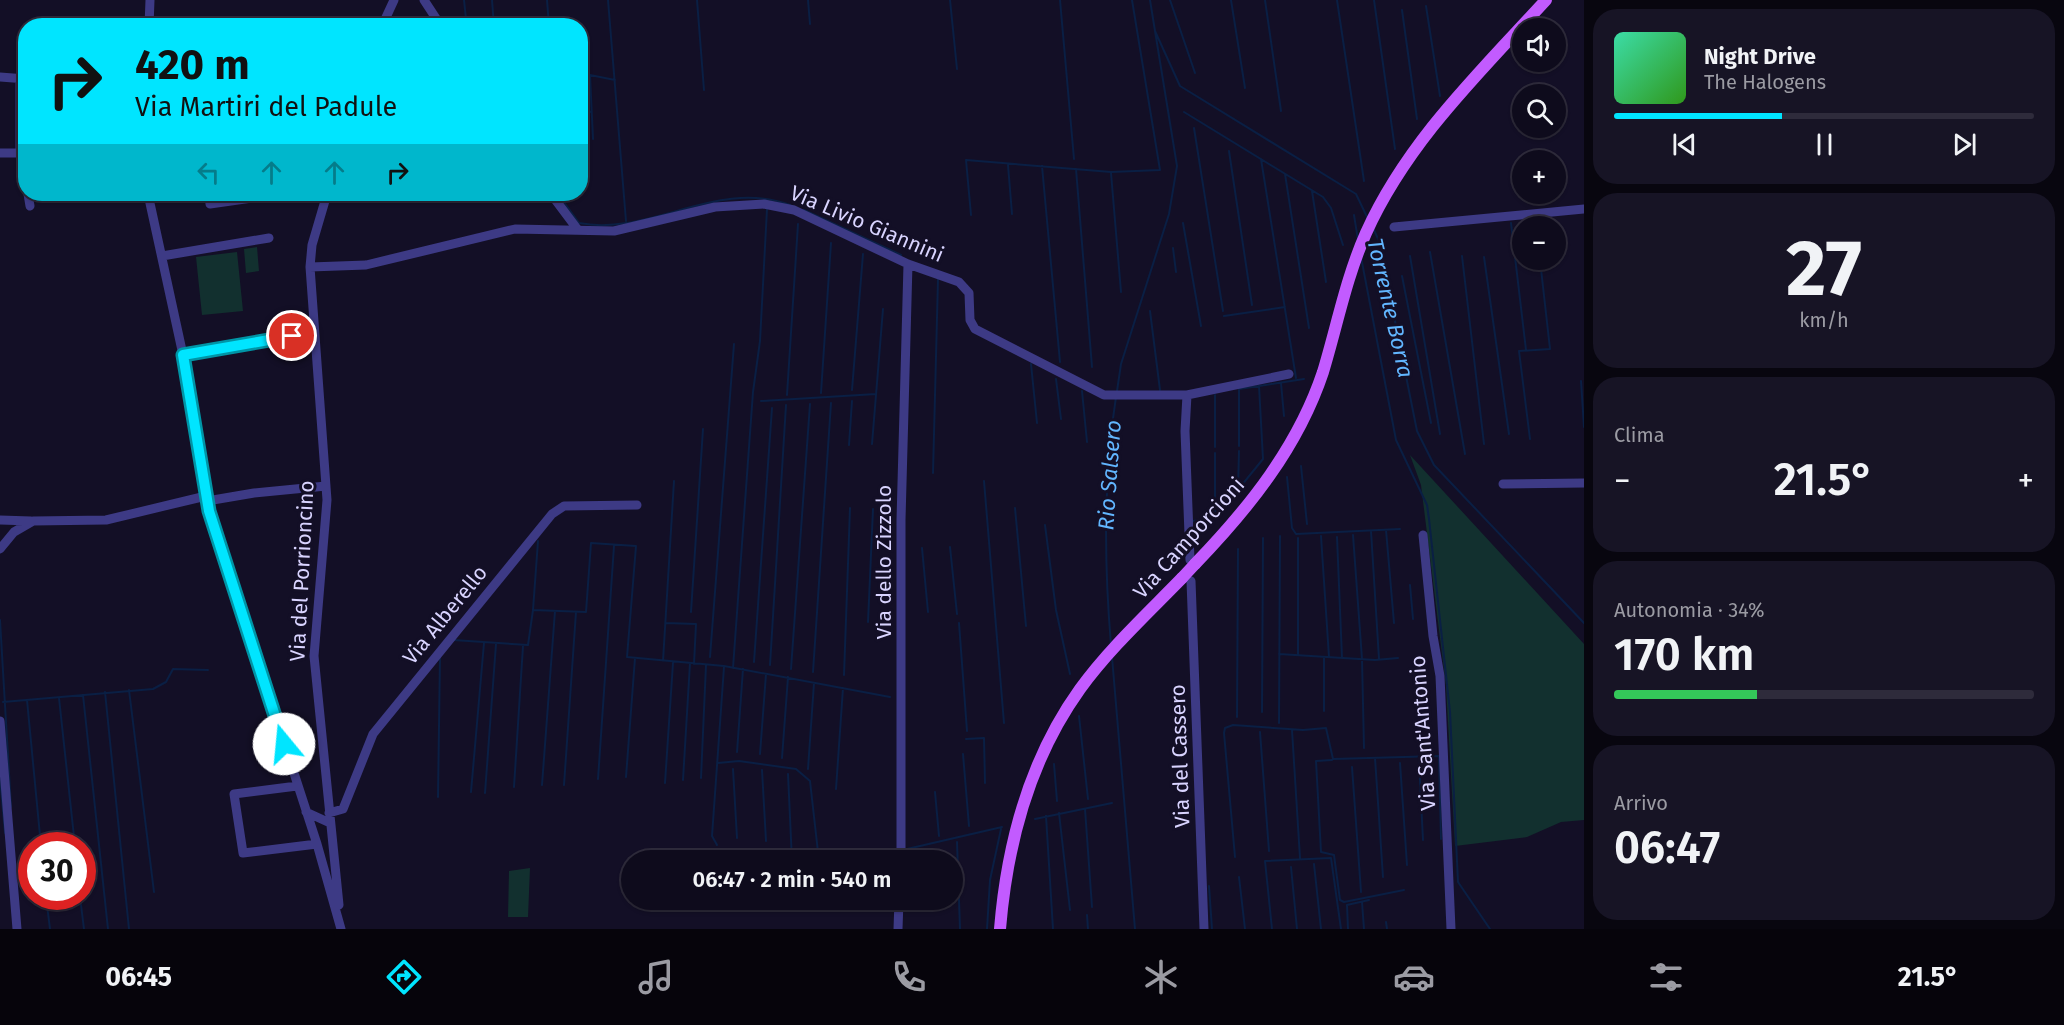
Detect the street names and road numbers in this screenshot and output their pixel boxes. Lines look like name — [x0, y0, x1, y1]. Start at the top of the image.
street label: Via Livio Giannini — [786, 180, 948, 268]
street label: Via Camporcioni — [1128, 472, 1250, 604]
street label: Via del Porrioncino — [284, 480, 320, 662]
street label: Via dello Zizzolo — [871, 485, 897, 639]
street label: Via Alberello — [397, 560, 493, 670]
street label: Via Sant'Antonio — [1405, 655, 1441, 811]
street label: Via del Cassero — [1165, 684, 1195, 828]

